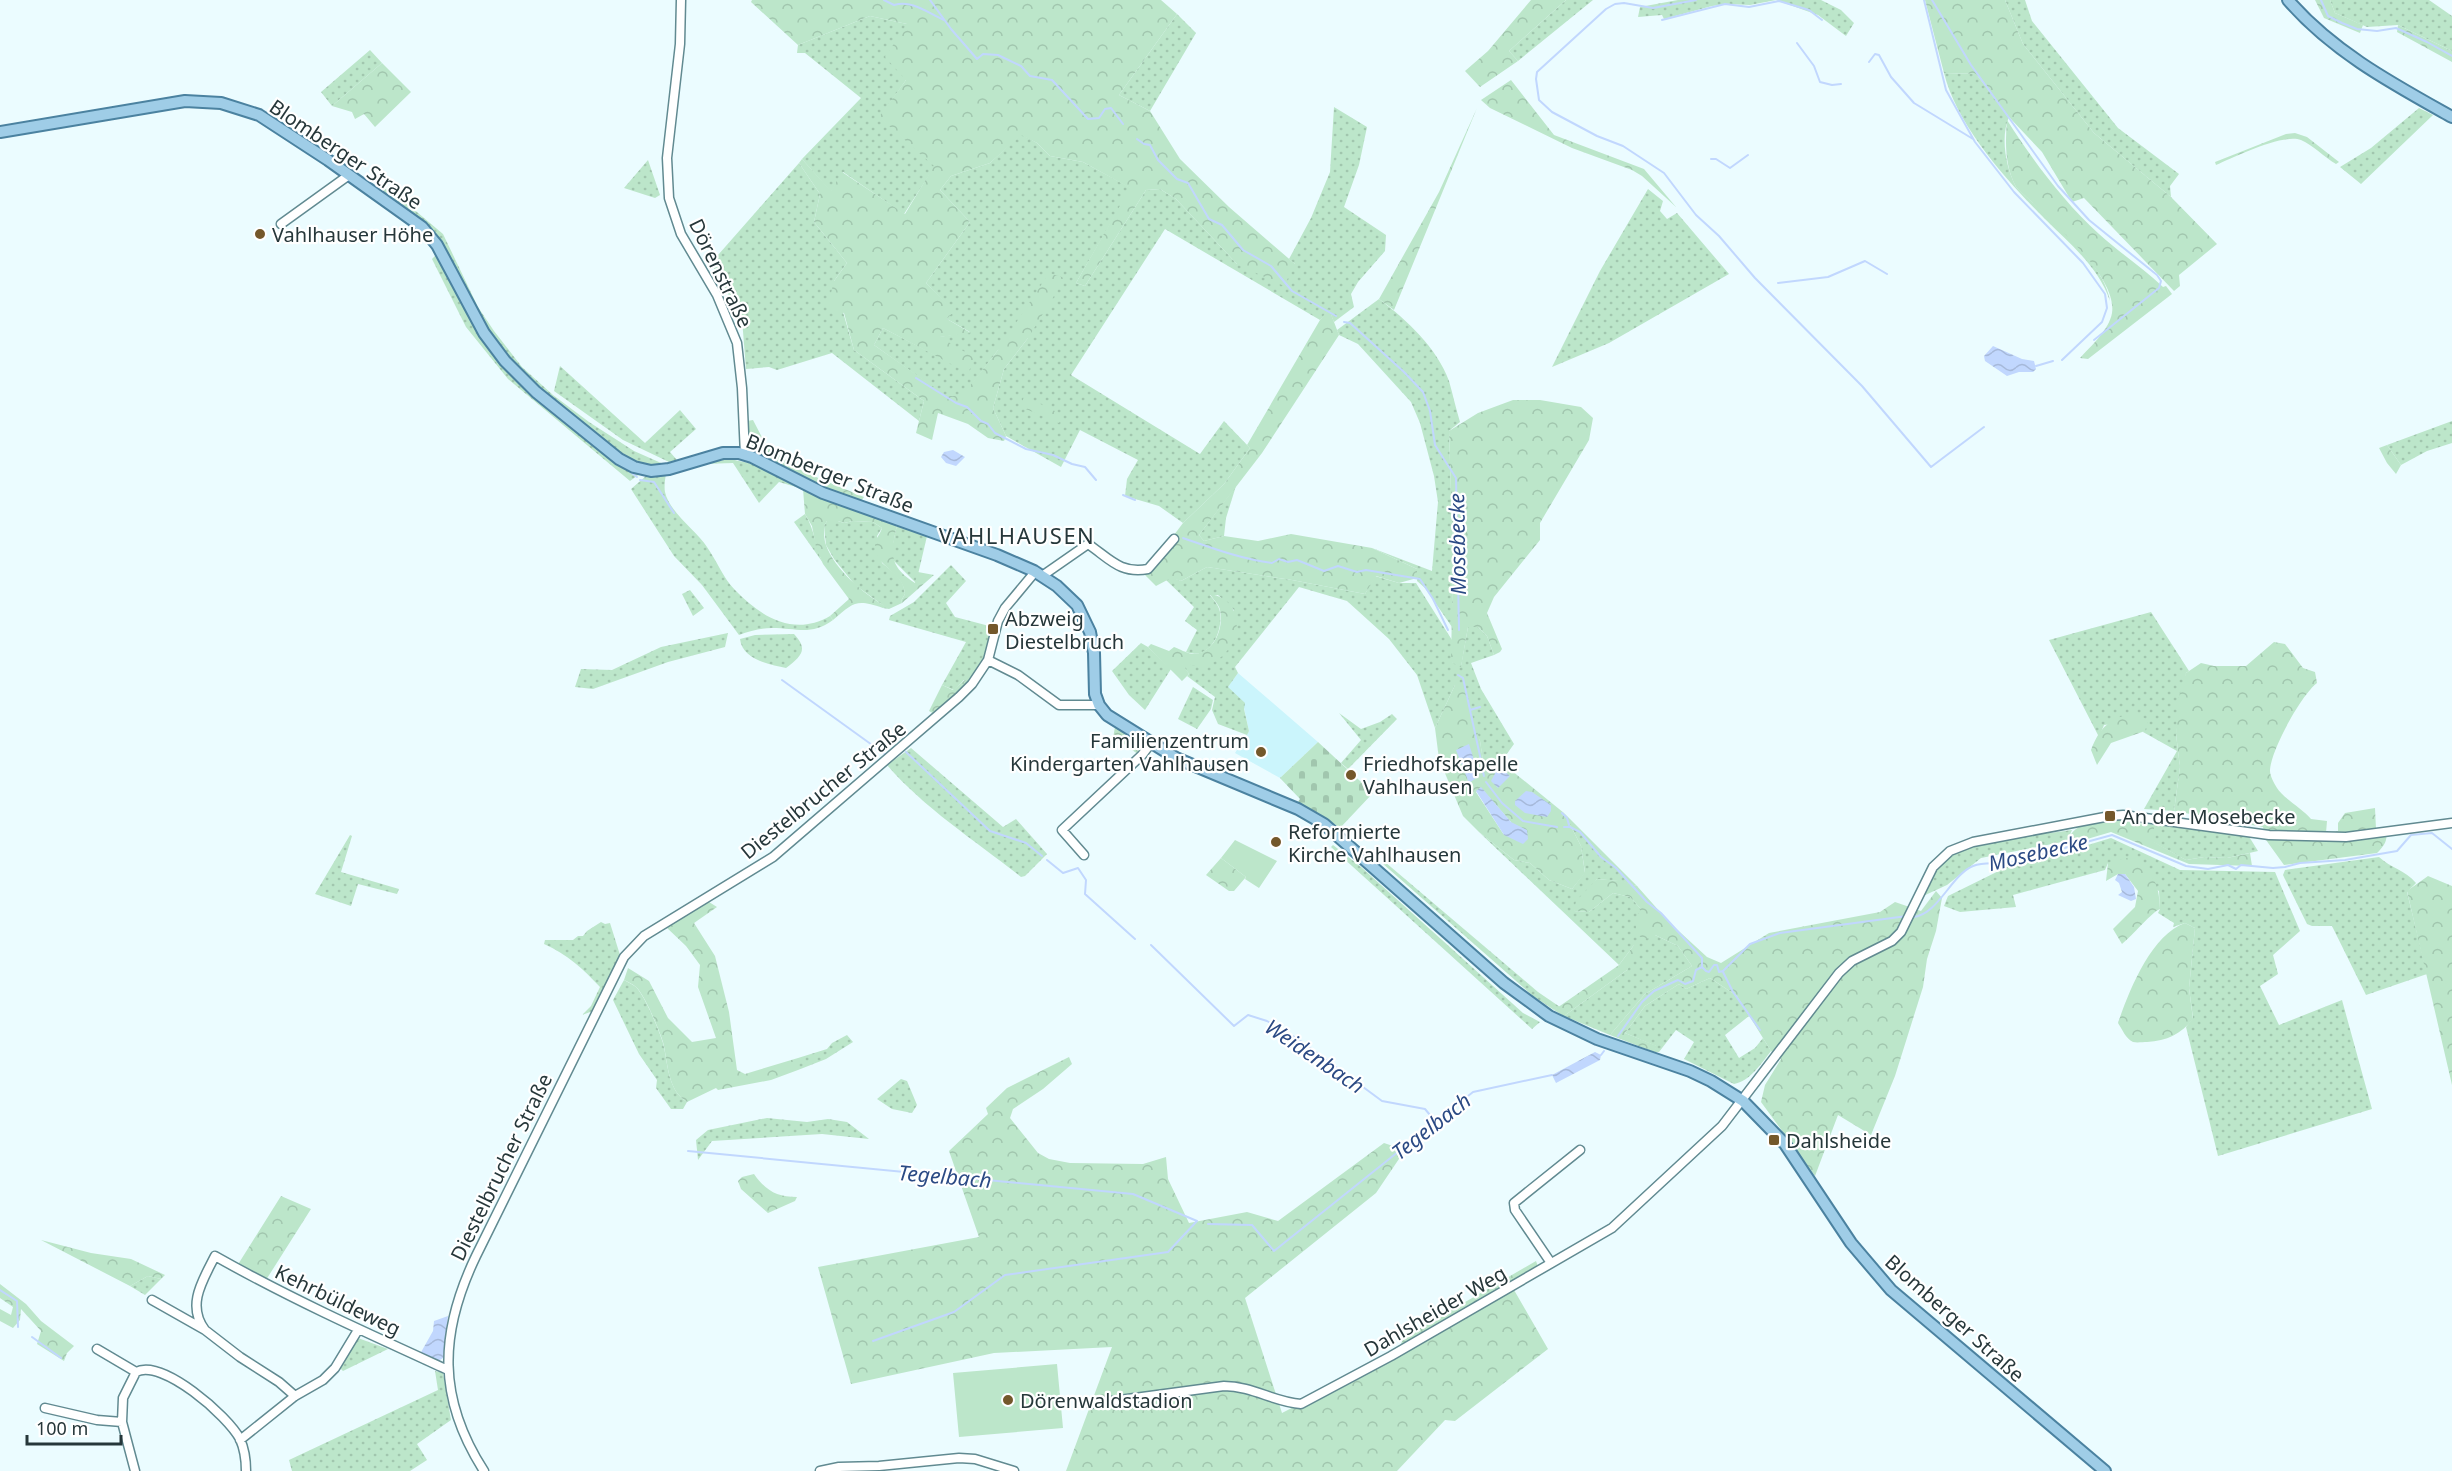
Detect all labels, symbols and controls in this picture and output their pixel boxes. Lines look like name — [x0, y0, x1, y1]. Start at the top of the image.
street label: Blomberger Straße — [264, 93, 428, 215]
street label: Dörenstraße — [683, 214, 759, 332]
place label: Vahlhauser Höhe — [272, 221, 433, 248]
marker: Vahlhauser Höhe — [253, 227, 267, 241]
street label: Blomberger Straße — [742, 427, 918, 519]
water label: Mosebecke — [1442, 493, 1472, 595]
district label: VAHLHAUSEN — [939, 520, 1095, 550]
place label: Abzweig Diestelbruch — [1005, 605, 1124, 655]
marker: Abzweig Diestelbruch — [986, 622, 1000, 636]
street label: Diestelbrucher Straße — [735, 715, 911, 865]
place label: Familienzentrum Kindergarten Vahlhausen — [1010, 727, 1249, 777]
marker: Familienzentrum Kindergarten Vahlhausen — [1254, 745, 1268, 759]
place label: Friedhofskapelle Vahlhausen — [1363, 750, 1518, 800]
marker: Friedhofskapelle Vahlhausen — [1344, 768, 1358, 782]
place label: An der Mosebecke — [2122, 803, 2296, 830]
marker: An der Mosebecke — [2103, 809, 2117, 823]
place label: Reformierte Kirche Vahlhausen — [1288, 818, 1461, 868]
water label: Mosebecke — [1985, 827, 2091, 877]
marker: Reformierte Kirche Vahlhausen — [1269, 835, 1283, 849]
water label: Weidenbach — [1260, 1013, 1370, 1099]
street label: Diestelbrucher Straße — [444, 1069, 558, 1265]
water label: Tegelbach — [1386, 1086, 1476, 1166]
place label: Dahlsheide — [1786, 1127, 1891, 1154]
marker: Dahlsheide — [1767, 1133, 1781, 1147]
water label: Tegelbach — [897, 1158, 993, 1194]
street label: Blomberger Straße — [1880, 1248, 2030, 1388]
street label: Kehrbüldeweg — [271, 1258, 405, 1342]
street label: Dahlsheider Weg — [1359, 1259, 1511, 1363]
place label: Dörenwaldstadion — [1020, 1387, 1193, 1414]
marker: Dörenwaldstadion — [1001, 1393, 1015, 1407]
scale bar — [27, 1408, 122, 1446]
text: 100 m — [36, 1416, 88, 1440]

